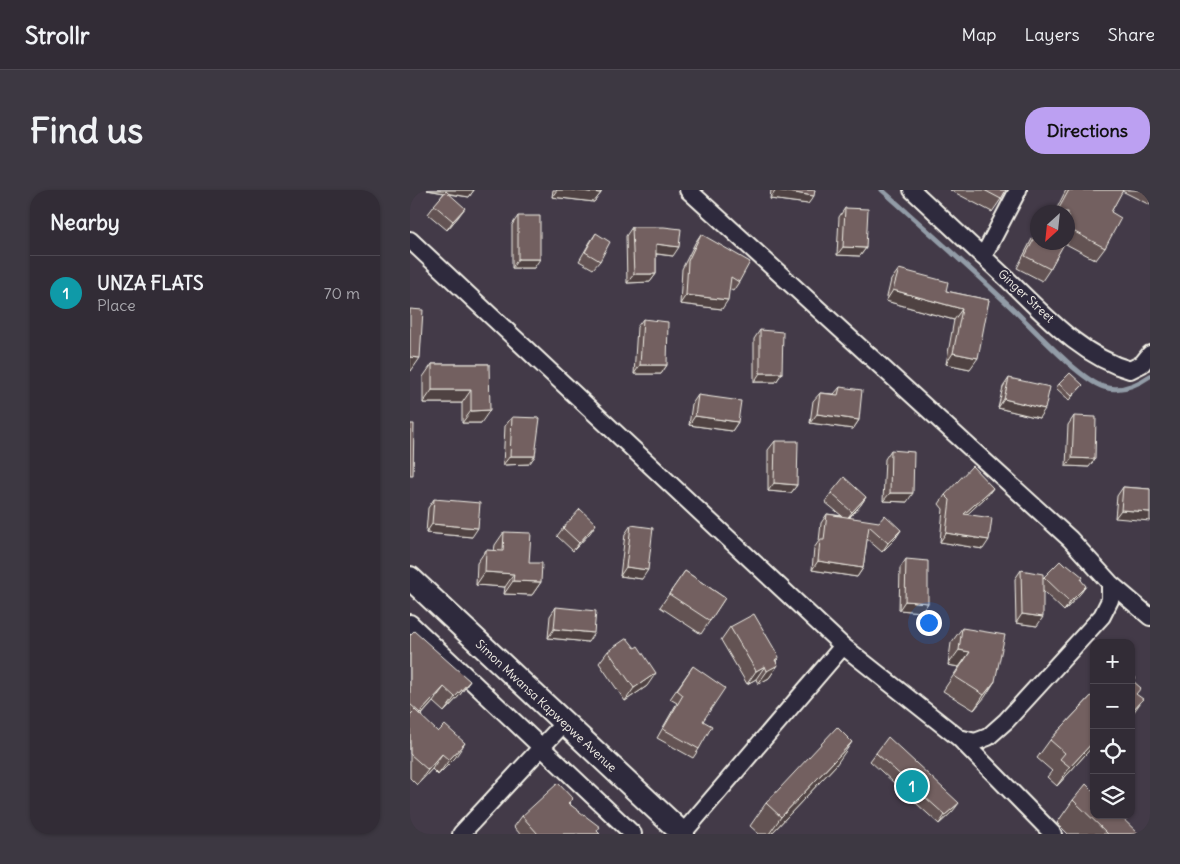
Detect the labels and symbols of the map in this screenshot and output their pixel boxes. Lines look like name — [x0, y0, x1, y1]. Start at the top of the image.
north arrow — [1030, 205, 1075, 250]
street label: Ginger Street — [995, 266, 1058, 325]
your location — [916, 610, 942, 636]
street label: Simon Mwansa Kapwepwe Avenue — [473, 636, 620, 775]
pin: 1 — [896, 767, 928, 805]

